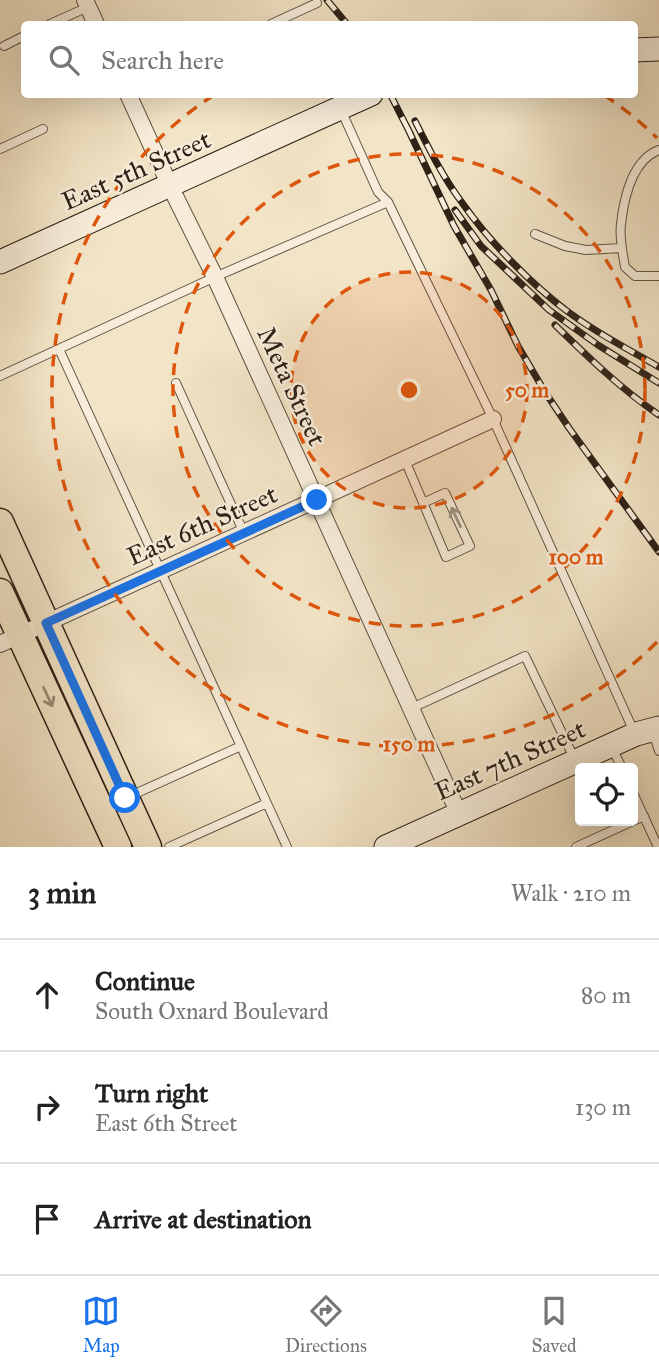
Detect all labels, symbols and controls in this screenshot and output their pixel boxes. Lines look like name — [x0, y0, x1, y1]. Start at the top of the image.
search box — [21, 21, 638, 98]
icon: search — [45, 41, 83, 79]
text: Search here — [101, 44, 224, 76]
street label: East 5th Street — [56, 123, 216, 217]
street label: Meta Street — [251, 321, 333, 451]
text: 50 m — [505, 377, 549, 403]
centre of rings — [397, 378, 421, 402]
street label: East 6th Street — [122, 478, 282, 572]
route end — [301, 484, 332, 515]
one-way arrow — [449, 507, 463, 528]
text: 100 m — [549, 544, 604, 570]
one-way arrow — [42, 686, 56, 707]
street label: East 7th Street — [430, 713, 590, 807]
text: 150 m — [383, 731, 435, 757]
map controls — [575, 763, 638, 826]
button: locate — [575, 763, 638, 826]
route start — [109, 782, 140, 813]
text: 3 min — [28, 875, 96, 911]
text: Walk · 210 m — [511, 879, 631, 907]
text: Continue — [95, 965, 195, 997]
icon: ahead — [28, 976, 66, 1014]
text: 80 m — [581, 981, 631, 1009]
text: South Oxnard Boulevard — [95, 997, 329, 1025]
text: Turn right — [95, 1077, 208, 1109]
icon: right — [28, 1088, 66, 1126]
text: 130 m — [575, 1093, 631, 1121]
text: East 6th Street — [95, 1109, 237, 1137]
icon: arrive — [28, 1200, 66, 1238]
text: Arrive at destination — [95, 1203, 312, 1235]
tab: Map — [82, 1292, 120, 1357]
tab: Directions — [285, 1292, 367, 1357]
tab: Saved — [532, 1292, 577, 1357]

